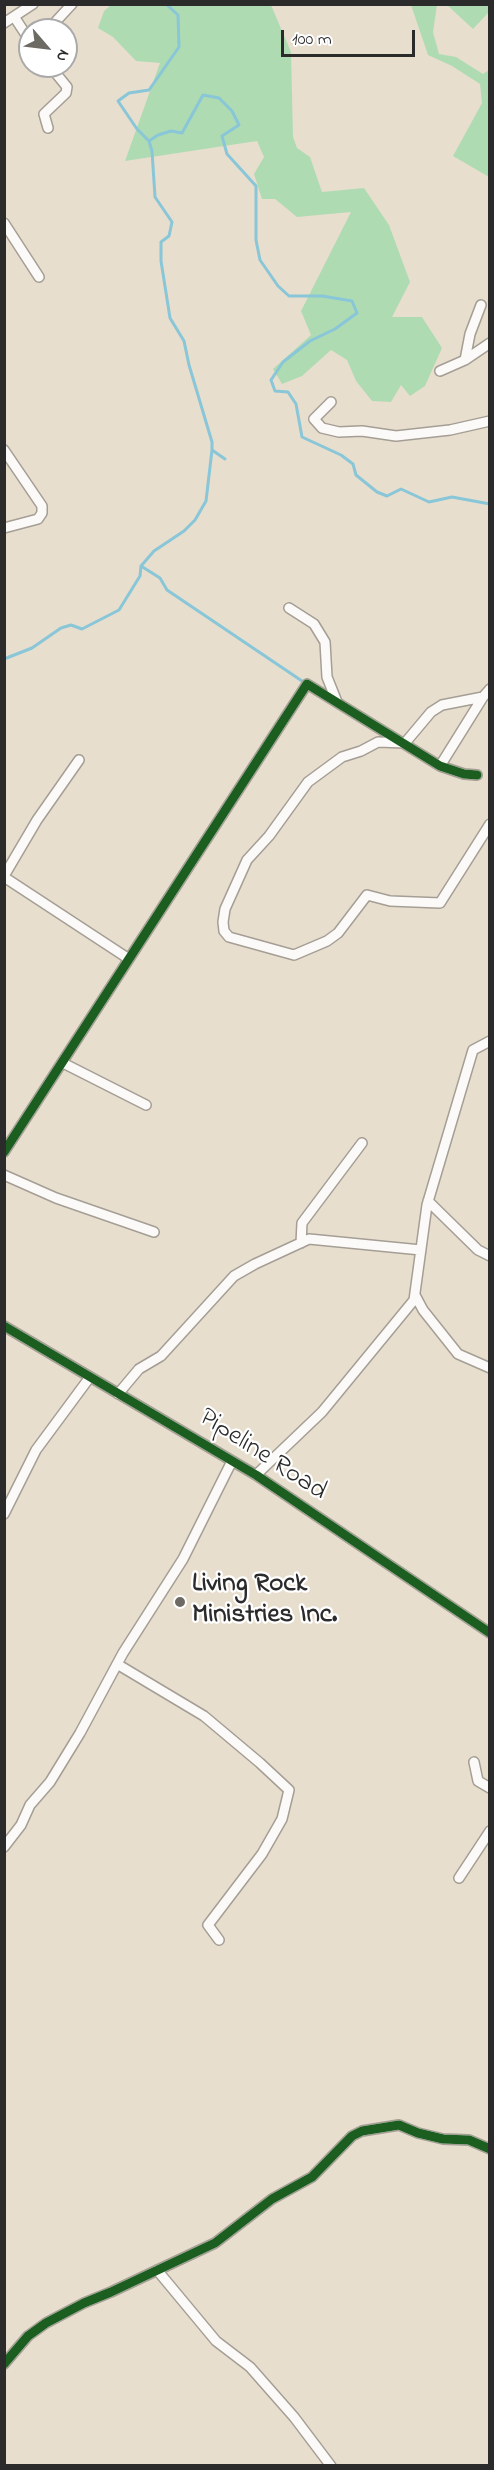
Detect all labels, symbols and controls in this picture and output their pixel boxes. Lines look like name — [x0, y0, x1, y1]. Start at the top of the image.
north arrow — [18, 18, 78, 78]
scale bar — [284, 18, 418, 56]
text: 100 m — [292, 27, 332, 53]
text: N — [49, 45, 75, 66]
street label: Pipeline Road — [192, 1403, 332, 1509]
place label: Living Rock Ministries Inc. — [192, 1570, 337, 1633]
marker: Living Rock Ministries Inc. — [173, 1595, 187, 1609]

